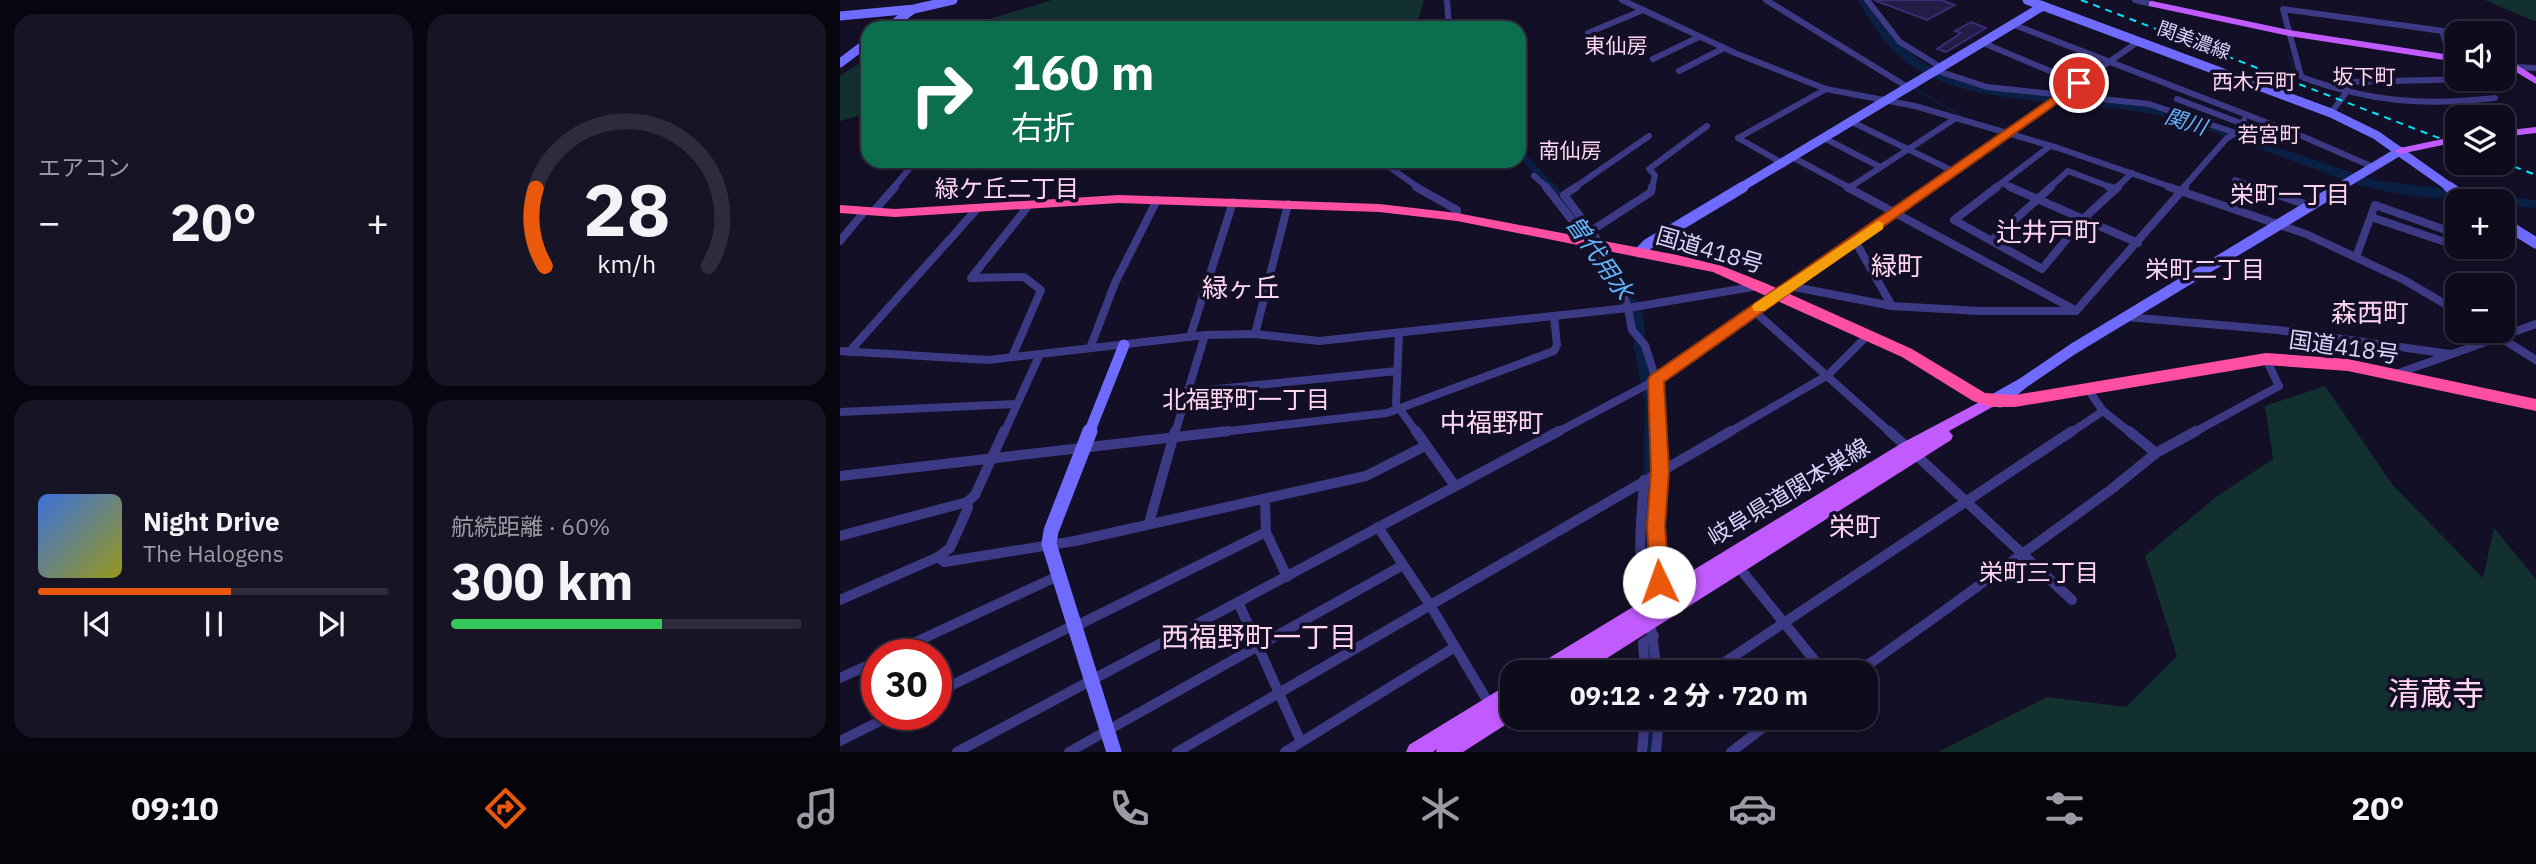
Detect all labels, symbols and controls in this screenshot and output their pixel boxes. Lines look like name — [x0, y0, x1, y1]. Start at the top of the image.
street label: 関美濃線 — [2154, 16, 2234, 64]
map controls — [2445, 21, 2515, 343]
button: sound — [2445, 21, 2515, 91]
district label: 東仙房 — [1585, 31, 1648, 59]
text: 160 m — [1011, 40, 1155, 103]
icon: right — [896, 49, 987, 140]
pin — [2049, 53, 2109, 113]
district label: 坂下町 — [2333, 62, 2396, 90]
icon: arrive — [2060, 64, 2098, 102]
district label: 西木戸町 — [2212, 67, 2296, 95]
water label: 関川 — [2162, 101, 2212, 141]
button: layers — [2445, 105, 2515, 175]
text: 右折 — [1011, 106, 1075, 148]
district label: 若宮町 — [2238, 120, 2301, 148]
district label: 南仙房 — [1539, 136, 1602, 164]
text: エアコン — [38, 152, 130, 182]
text: 28 — [583, 161, 670, 256]
district label: 緑ケ丘二丁目 — [935, 172, 1079, 204]
district label: 栄町一丁目 — [2230, 178, 2350, 210]
text: 20° — [170, 188, 257, 255]
button: + — [2445, 189, 2515, 259]
text: − — [38, 197, 61, 246]
text: + — [366, 197, 389, 246]
water label: 曽代用水 — [1559, 209, 1642, 308]
district label: 辻井戸町 — [1996, 214, 2100, 248]
street label: 国道418号 — [1653, 219, 1767, 279]
text: km/h — [597, 247, 656, 280]
district label: 緑町 — [1871, 248, 1923, 282]
district label: 栄町二丁目 — [2145, 253, 2265, 285]
district label: 緑ヶ丘 — [1202, 270, 1280, 304]
button: − — [2445, 273, 2515, 343]
district label: 森西町 — [2331, 295, 2409, 329]
street label: 国道418号 — [2287, 323, 2401, 369]
district label: 北福野町一丁目 — [1162, 383, 1330, 415]
district label: 中福野町 — [1440, 405, 1544, 439]
street label: 岐阜県道関本巣線 — [1701, 431, 1875, 551]
text: Night Drive — [143, 504, 280, 538]
district label: 栄町 — [1829, 509, 1881, 543]
text: 航続距離 · 60% — [451, 511, 610, 541]
text: The Halogens — [143, 538, 284, 568]
position arrow — [1622, 545, 1696, 619]
text: 300 km — [451, 547, 633, 614]
district label: 栄町三丁目 — [1979, 556, 2099, 588]
icon: previous — [78, 605, 116, 643]
icon: pause — [195, 605, 233, 643]
icon: next — [312, 605, 350, 643]
district label: 西福野町一丁目 — [1161, 618, 1357, 655]
speed limit sign: 30 — [861, 639, 952, 730]
district label: 清蔵寺 — [2388, 672, 2484, 714]
text: 09:12 · 2 分 · 720 m — [1570, 678, 1808, 712]
icon: directions — [481, 784, 530, 833]
icon: music — [793, 784, 842, 833]
icon: phone — [1105, 784, 1154, 833]
icon: climate — [1416, 784, 1465, 833]
icon: car — [1728, 784, 1777, 833]
icon: filters — [2040, 784, 2089, 833]
text: 09:10 — [131, 787, 219, 829]
text: 20° — [2351, 787, 2405, 829]

